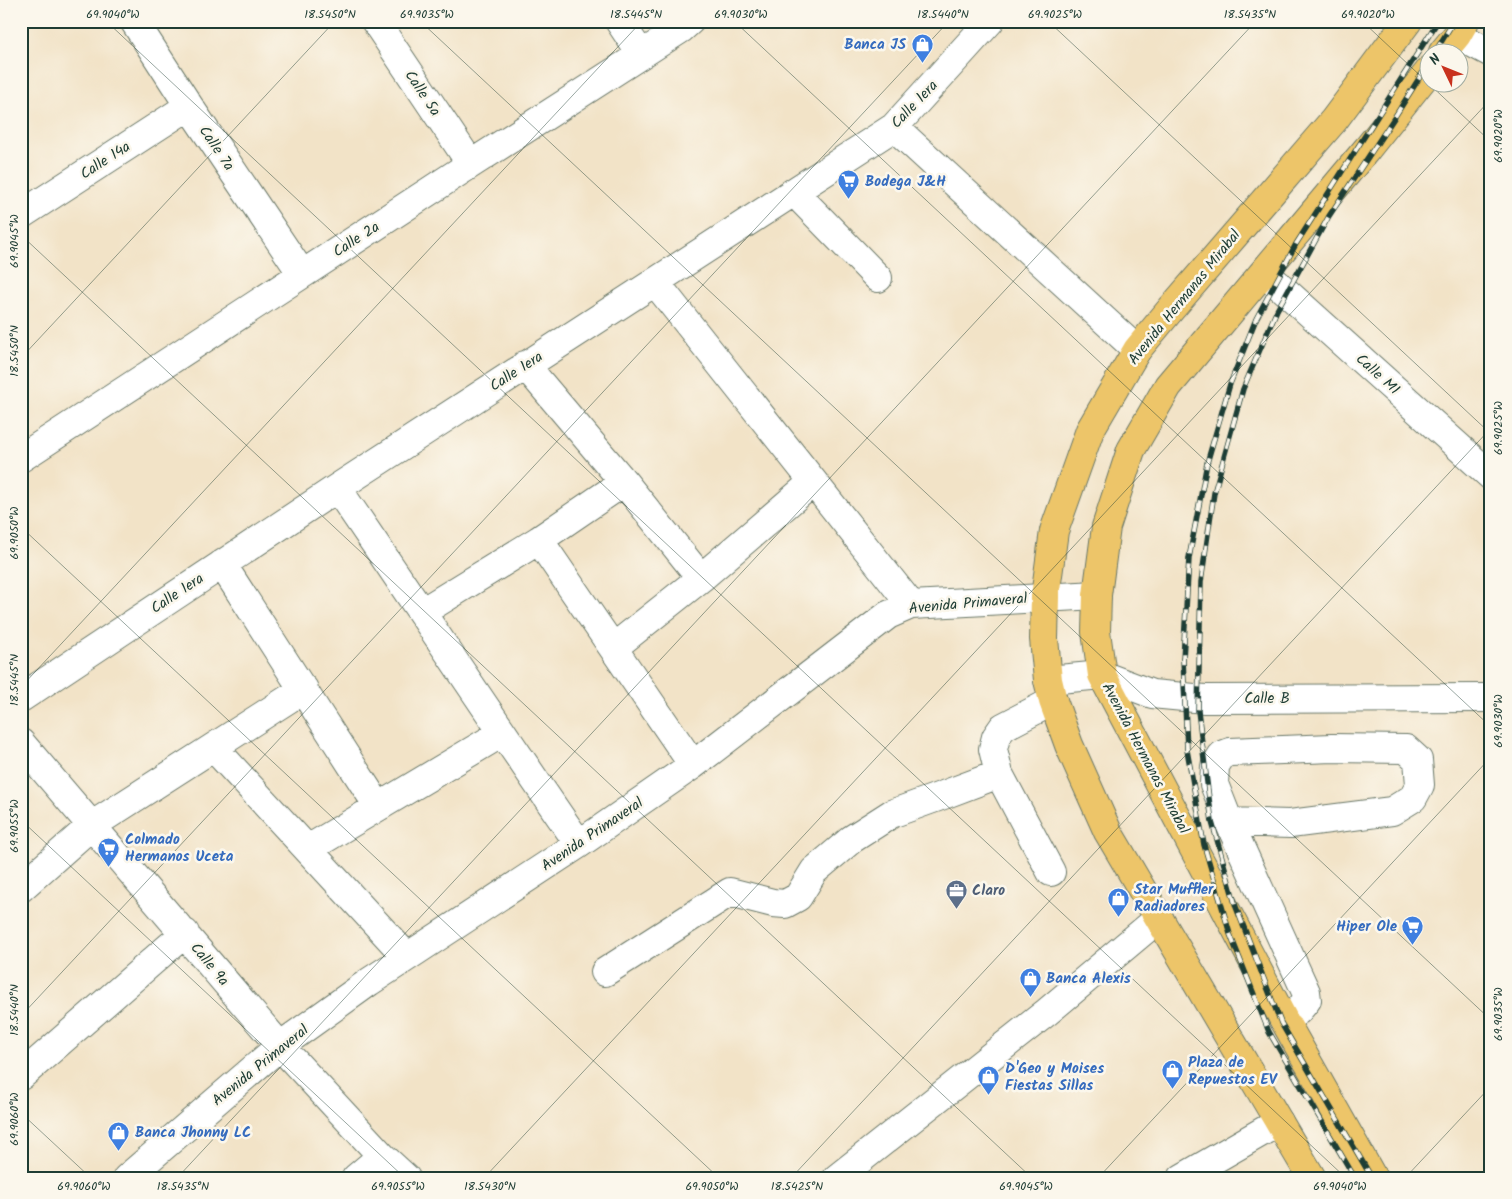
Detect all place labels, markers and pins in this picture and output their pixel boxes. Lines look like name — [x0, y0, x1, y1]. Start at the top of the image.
shop icon: Banca JS — [910, 32, 934, 63]
place label: Banca JS — [844, 33, 907, 57]
supermarket icon: Bodega J&H — [837, 169, 861, 200]
place label: Bodega J&H — [865, 170, 946, 194]
place label: Colmado Hermanos Uceta — [125, 828, 234, 869]
supermarket icon: Colmado Hermanos Uceta — [97, 836, 121, 867]
office icon: Claro — [944, 878, 968, 909]
place label: Star Muffler Radiadores — [1134, 878, 1214, 919]
place label: Claro — [972, 879, 1005, 903]
shop icon: Star Muffler Radiadores — [1106, 886, 1130, 917]
supermarket icon: Hiper Ole — [1401, 914, 1425, 945]
place label: Hiper Ole — [1336, 915, 1398, 939]
shop icon: Banca Alexis — [1018, 966, 1042, 997]
place label: Banca Alexis — [1046, 967, 1131, 991]
place label: Plaza de Repuestos EV — [1188, 1051, 1278, 1092]
place label: D'Geo y Moises Fiestas Sillas — [1005, 1057, 1104, 1098]
shop icon: Plaza de Repuestos EV — [1160, 1059, 1184, 1090]
shop icon: D'Geo y Moises Fiestas Sillas — [977, 1065, 1001, 1096]
shop icon: Banca Jhonny LC — [107, 1120, 131, 1151]
place label: Banca Jhonny LC — [135, 1121, 251, 1145]

